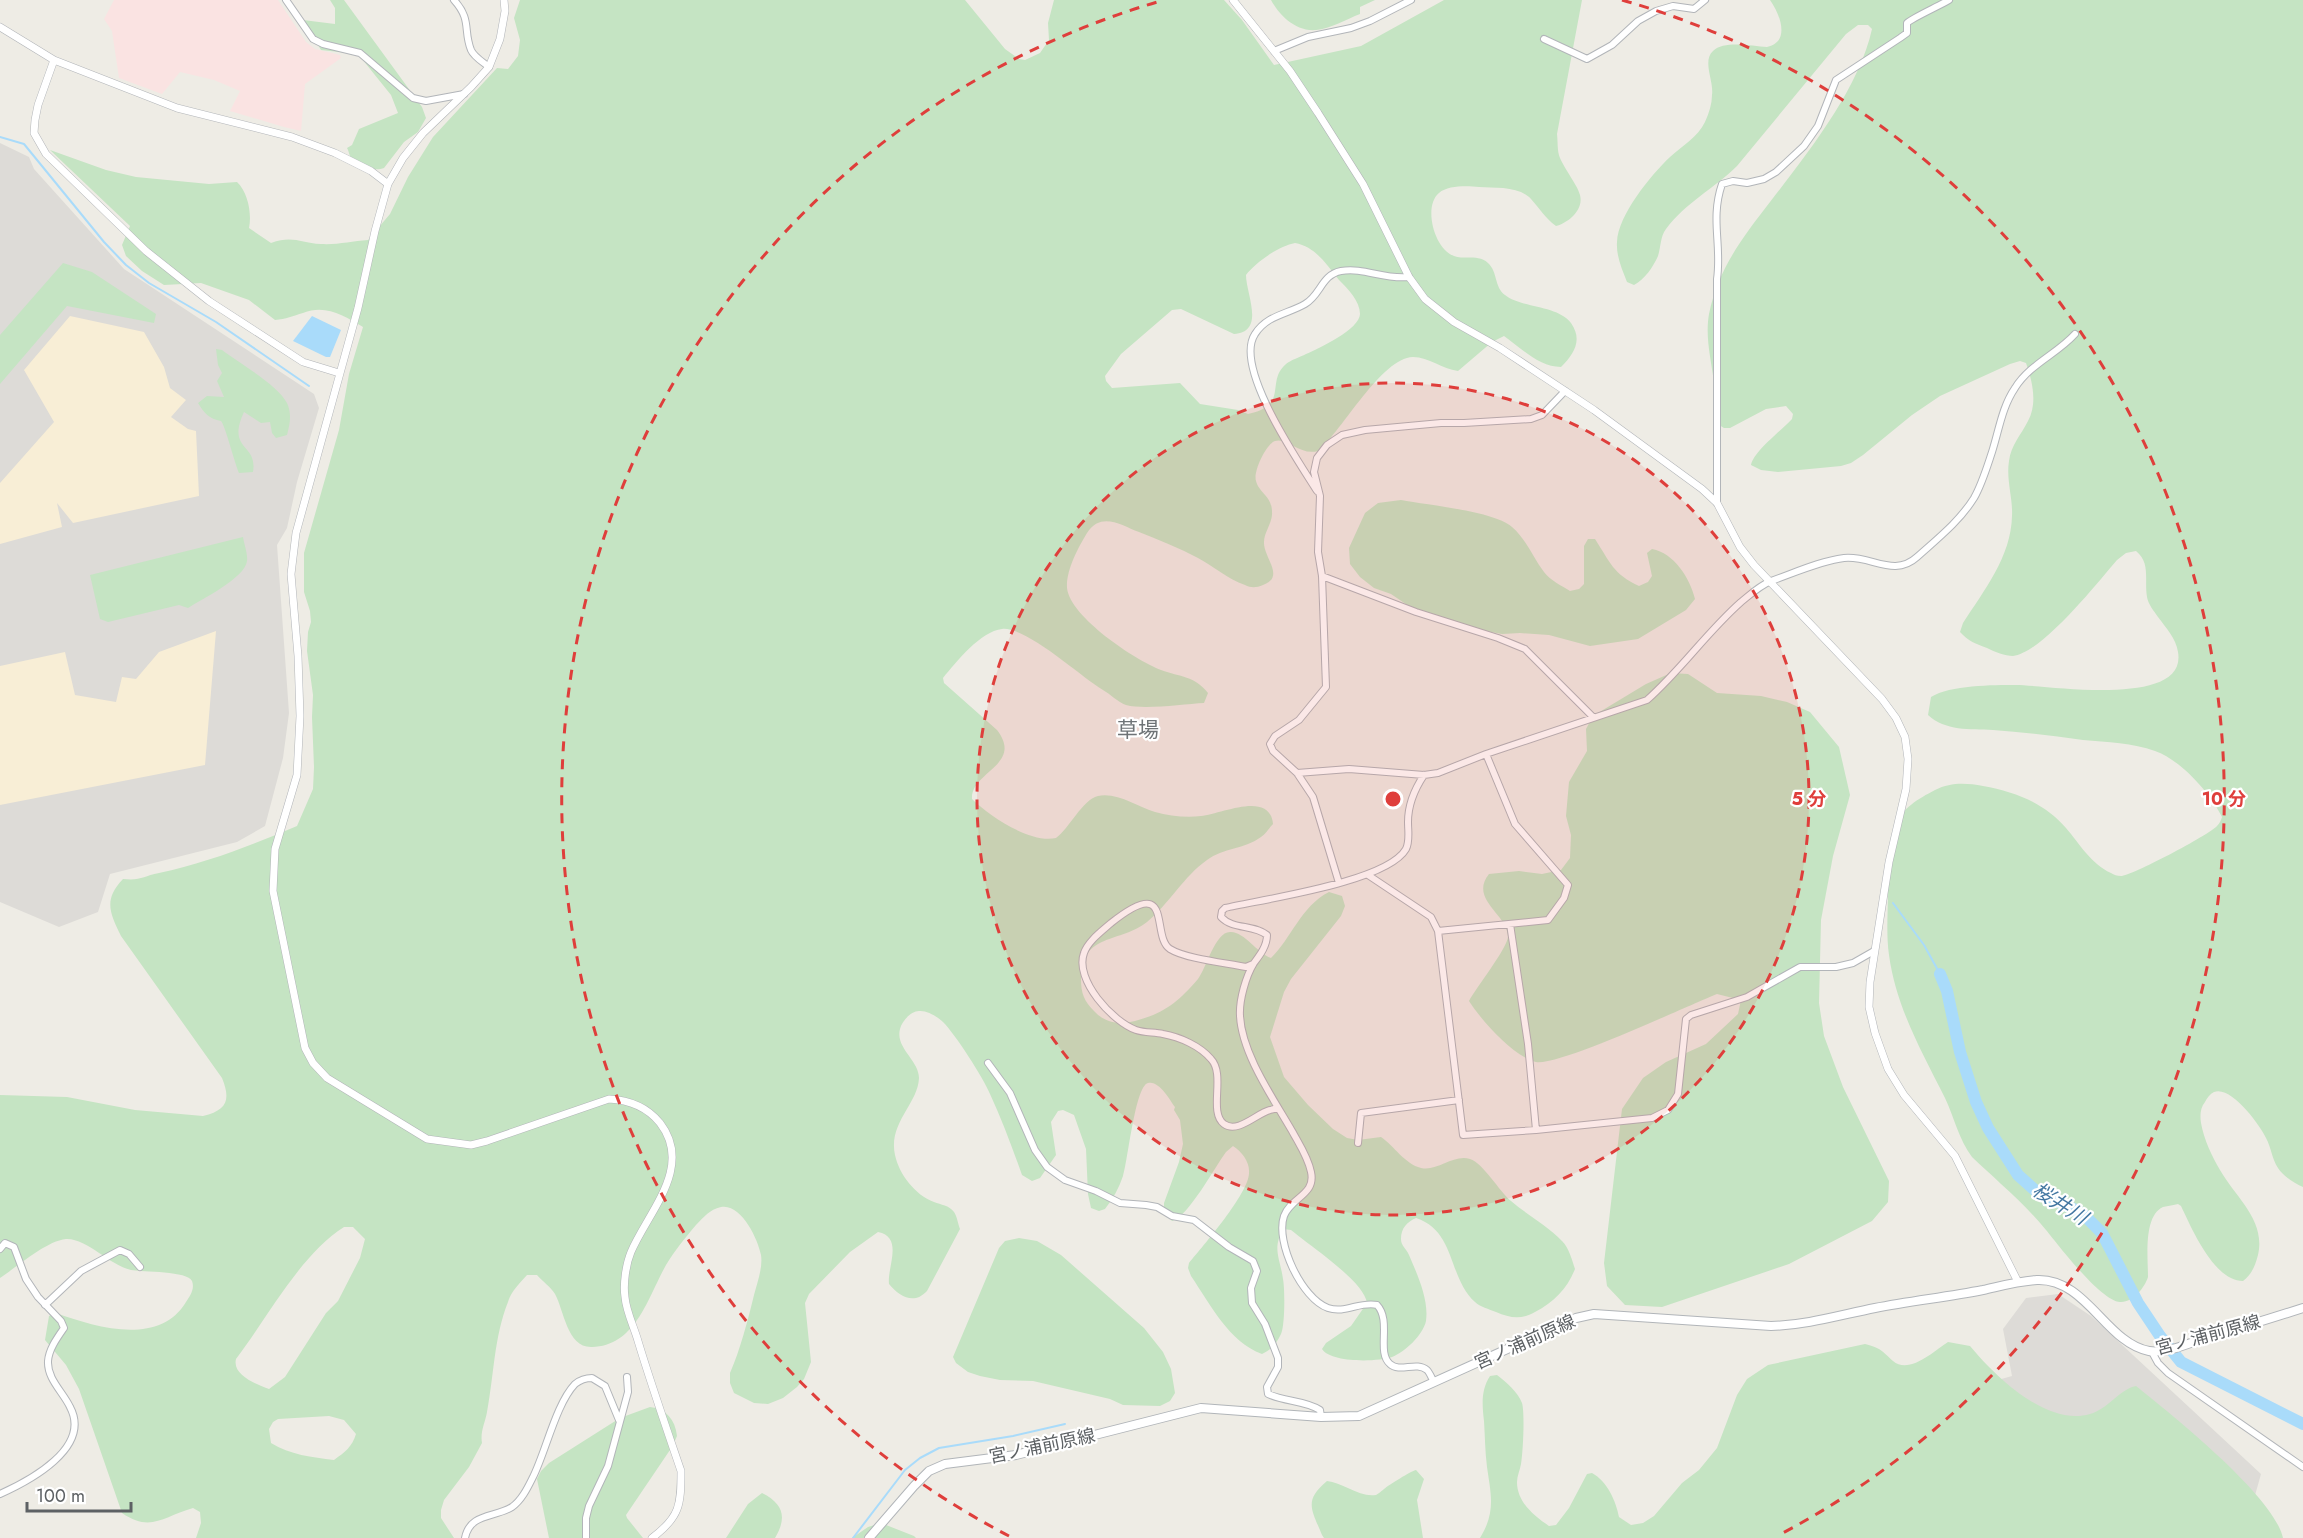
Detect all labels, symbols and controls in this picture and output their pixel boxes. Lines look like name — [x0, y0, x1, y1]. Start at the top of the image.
district label: 草場 — [1117, 715, 1159, 745]
text: 5 分 — [1791, 786, 1827, 812]
text: 10 分 — [2202, 786, 2246, 812]
centre of rings — [1383, 789, 1403, 809]
water label: 桜井川 — [2027, 1176, 2095, 1233]
street label: 宮ノ浦前原線 — [1470, 1308, 1580, 1376]
street label: 宮ノ浦前原線 — [2152, 1308, 2264, 1362]
street label: 宮ノ浦前原線 — [986, 1422, 1098, 1470]
scale bar — [27, 1475, 130, 1513]
text: 100 m — [36, 1483, 85, 1509]

